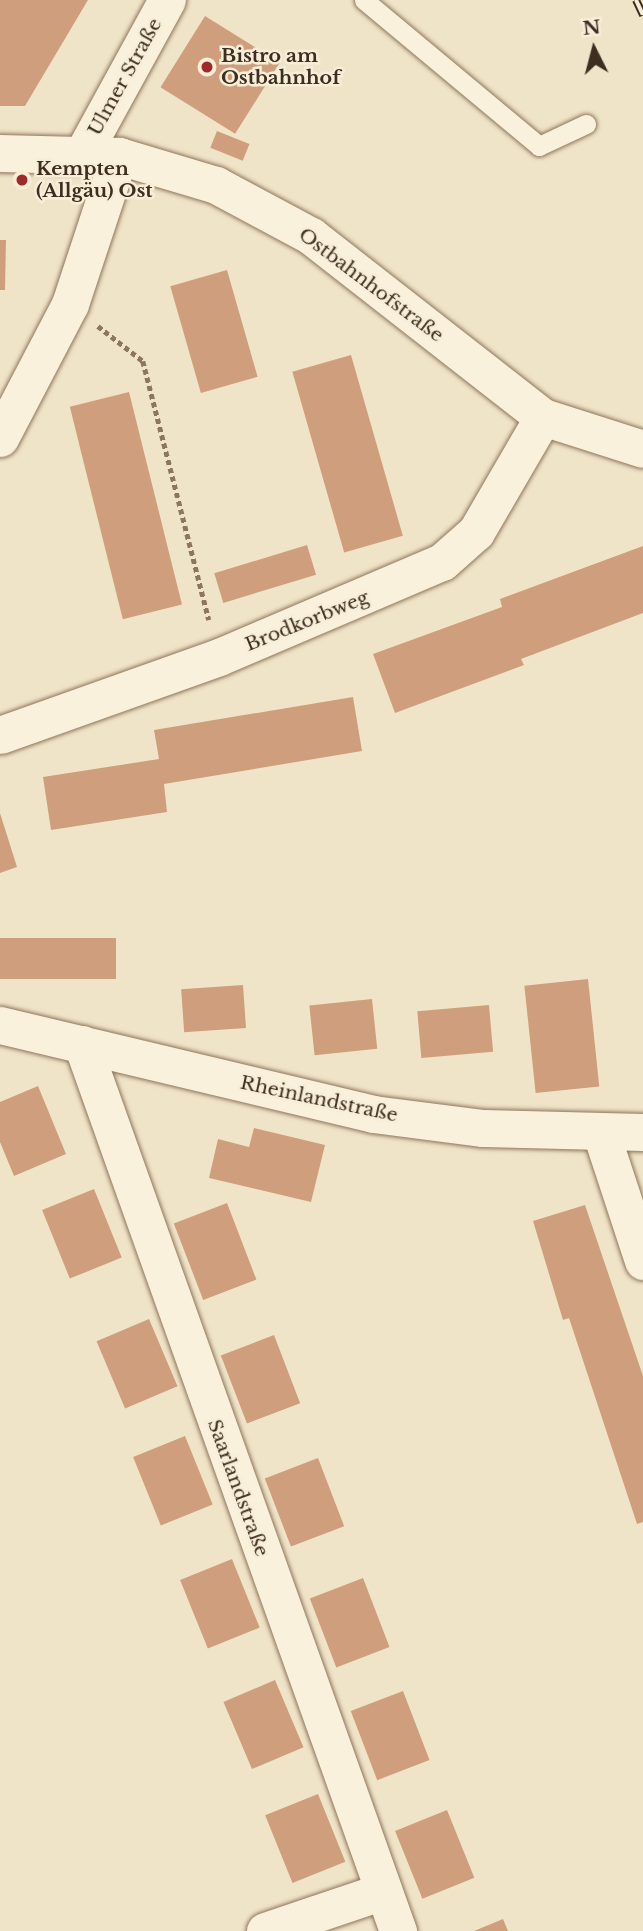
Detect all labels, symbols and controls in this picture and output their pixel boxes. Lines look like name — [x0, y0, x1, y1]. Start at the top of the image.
street label: Ulmer Straße — [83, 14, 167, 140]
north arrow — [559, 14, 629, 84]
text: N — [582, 15, 602, 40]
place label: Bistro am Ostbahnhof — [221, 45, 341, 89]
marker: Bistro am Ostbahnhof — [199, 59, 215, 75]
place label: Kempten (Allgäu) Ost — [36, 158, 152, 202]
marker: Kempten (Allgäu) Ost — [14, 172, 30, 188]
street label: Ostbahnhofstraße — [294, 223, 448, 347]
street label: Brodkorbweg — [242, 586, 372, 656]
street label: Rheinlandstraße — [238, 1071, 400, 1127]
street label: Saarlandstraße — [203, 1416, 273, 1560]

